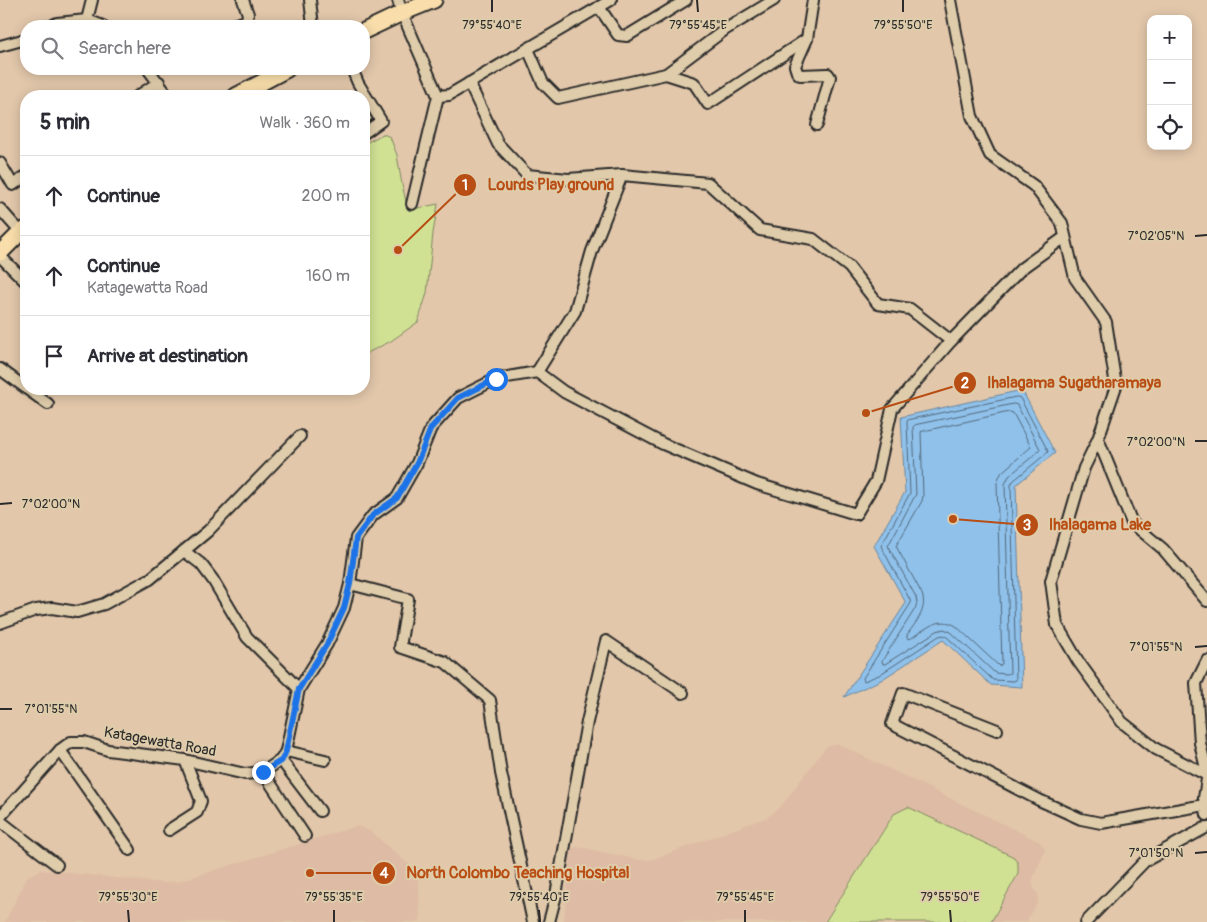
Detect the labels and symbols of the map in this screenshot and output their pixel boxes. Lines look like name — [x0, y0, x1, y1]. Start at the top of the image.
text: 79°55'40"E — [462, 18, 522, 33]
text: 79°55'45"E — [669, 18, 727, 33]
text: 79°55'50"E — [874, 18, 932, 33]
callout: Lourds Play ground — [453, 169, 624, 200]
text: Lourds Play ground — [488, 175, 615, 195]
text: 1 — [462, 176, 468, 195]
text: 7°02'05"N — [1128, 229, 1184, 244]
callout: Ihalagama Sugatharamaya — [952, 367, 1171, 398]
route start — [485, 368, 508, 391]
text: Ihalagama Sugatharamaya — [987, 373, 1162, 393]
text: 2 — [961, 374, 969, 393]
text: 7°02'00"N — [1127, 435, 1185, 450]
text: 7°02'00"N — [22, 497, 80, 512]
callout: Ihalagama Lake — [1014, 509, 1161, 540]
text: Ihalagama Lake — [1049, 515, 1152, 535]
text: 3 — [1023, 516, 1031, 535]
text: 7°01'55"N — [1130, 640, 1182, 655]
text: 7°01'55"N — [25, 702, 77, 717]
street label: Katagewatta Road — [102, 723, 218, 761]
route end — [252, 761, 275, 784]
text: 7°01'50"N — [1129, 846, 1183, 861]
callout: North Colombo Teaching Hospital — [371, 857, 640, 888]
text: North Colombo Teaching Hospital — [406, 863, 630, 883]
text: 4 — [380, 864, 389, 883]
text: 79°55'30"E — [98, 890, 158, 905]
text: 79°55'35"E — [305, 890, 363, 905]
text: 79°55'40"E — [509, 890, 569, 905]
text: 79°55'45"E — [716, 890, 774, 905]
text: 79°55'50"E — [921, 890, 979, 905]

